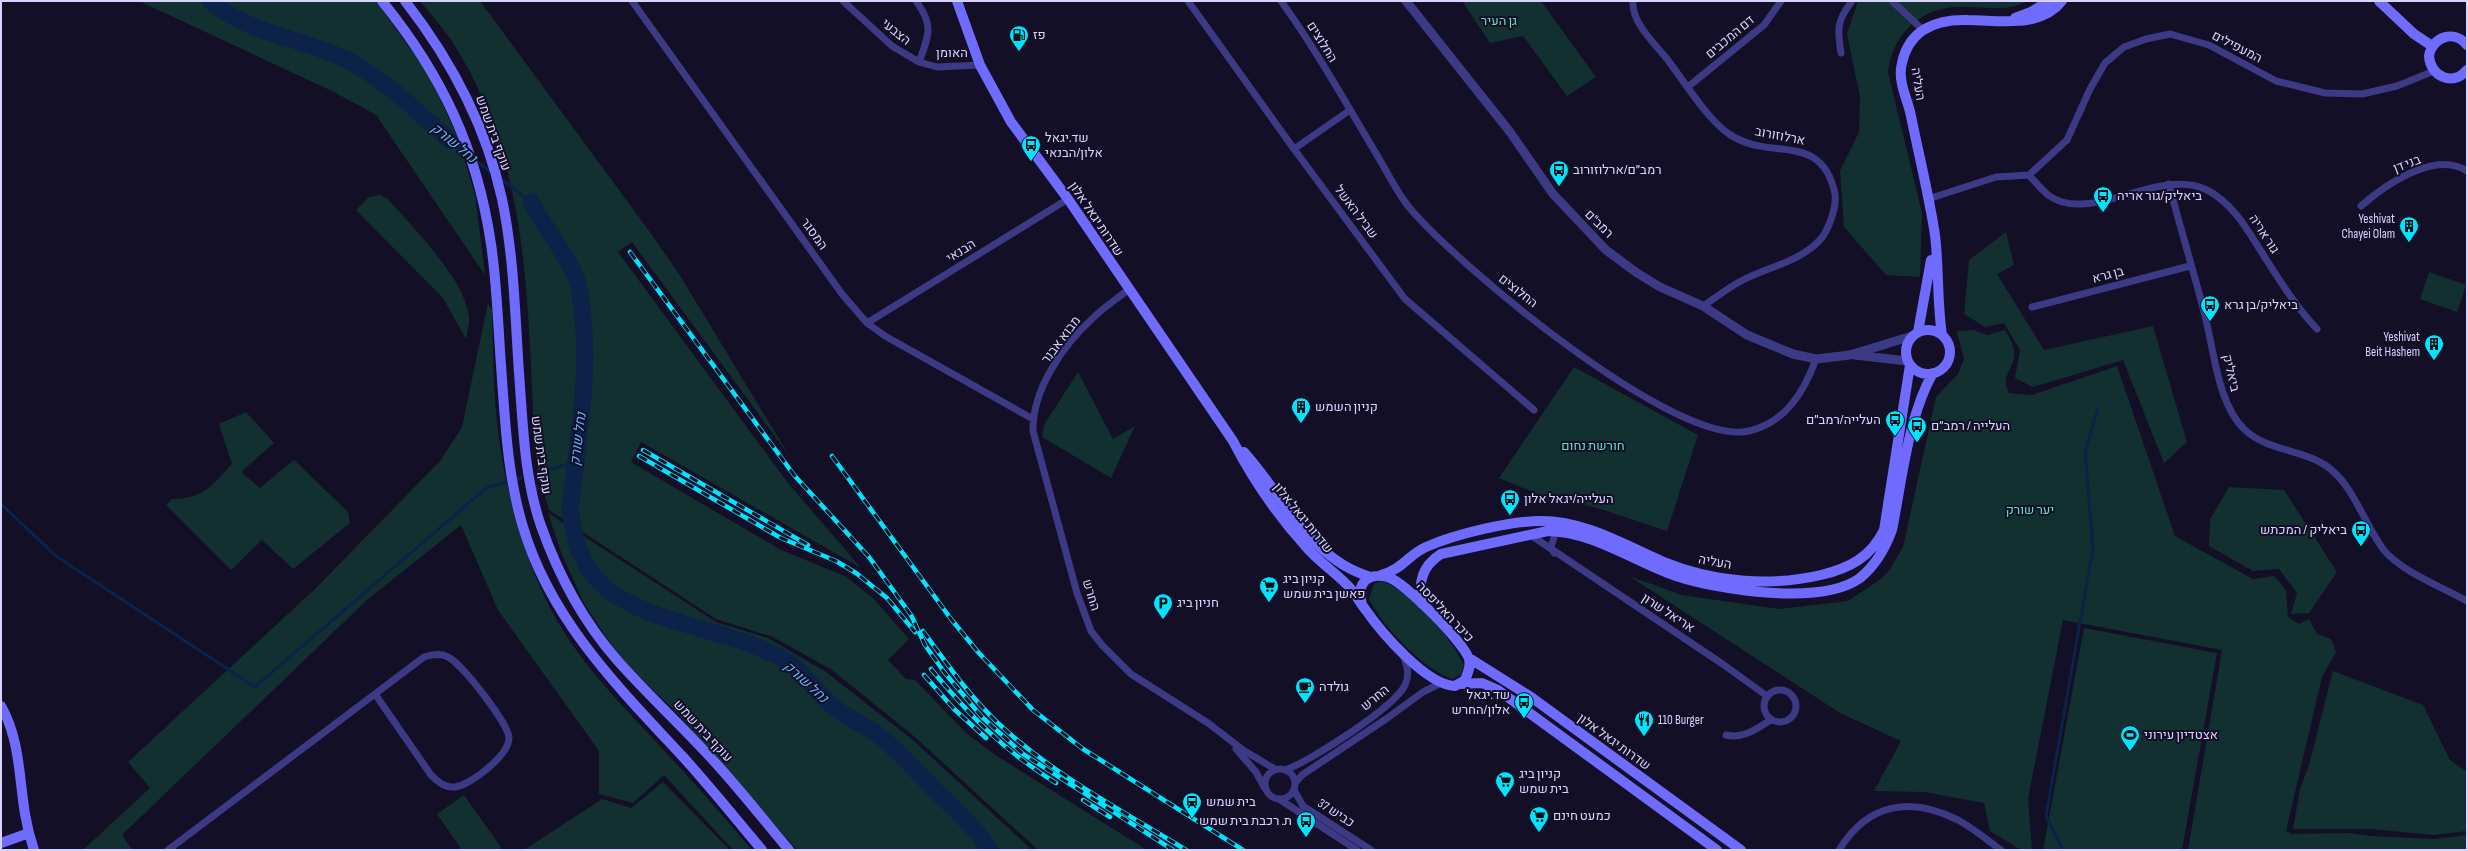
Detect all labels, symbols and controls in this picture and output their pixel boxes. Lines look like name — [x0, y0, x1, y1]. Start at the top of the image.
street label: דם המכבים — [1702, 12, 1758, 62]
park label: גן העיר — [1481, 13, 1517, 29]
street label: הצבעי — [878, 15, 914, 49]
street label: החלוצים — [1303, 19, 1341, 65]
fuel station icon: פז — [1008, 24, 1030, 52]
place label: פז — [1033, 27, 1046, 43]
street label: המעפילים — [2209, 28, 2265, 66]
street label: האומן — [936, 45, 968, 61]
street label: העליה — [1907, 66, 1929, 102]
street label: עוקף בית שמש — [472, 93, 514, 173]
water label: נחל שורק — [428, 119, 481, 167]
street label: ארלוזורוב — [1754, 123, 1806, 149]
place label: שד.יגאל אלון/הבנאי — [1045, 130, 1103, 161]
bus stop icon: שד.יגאל אלון/הבנאי — [1020, 134, 1042, 162]
street label: בני דן — [2391, 151, 2423, 176]
bus stop icon: רמב״ם/ארלוזורוב — [1548, 159, 1570, 187]
place label: רמב״ם/ארלוזורוב — [1573, 162, 1662, 178]
street label: שדרות יגאל אלון — [1065, 179, 1127, 259]
street label: שביל האשל — [1331, 182, 1381, 242]
bus stop icon: ביאליק/גור אריה — [2092, 185, 2114, 213]
place label: ביאליק/גור אריה — [2117, 188, 2202, 204]
street label: רמב"ם — [1581, 206, 1617, 242]
street label: גור אריה — [2245, 211, 2283, 257]
place label: Yeshivat Chayei Olam — [2341, 211, 2395, 242]
street label: המסגר — [797, 215, 831, 253]
building icon: Yeshivat Chayei Olam — [2398, 215, 2420, 243]
street label: הבנאי — [943, 236, 979, 266]
street label: בן גרא — [2090, 263, 2126, 287]
street label: החלוצים — [1495, 271, 1541, 311]
bus stop icon: ביאליק/בן גרא — [2199, 294, 2221, 322]
place label: ביאליק/בן גרא — [2224, 297, 2298, 313]
street label: מבוא אבנר — [1038, 313, 1084, 367]
place label: Yeshivat Beit Hashem — [2365, 329, 2420, 360]
building icon: Yeshivat Beit Hashem — [2423, 333, 2445, 361]
street label: ביאליק — [2219, 353, 2243, 393]
building icon: קניון השמש — [1290, 396, 1312, 424]
place label: קניון השמש — [1315, 399, 1378, 415]
bus stop icon: העלייה/רמב״ם — [1884, 409, 1906, 437]
water label: נחל שורק — [566, 410, 590, 467]
place label: העלייה/רמב״ם — [1806, 412, 1881, 428]
street label: עוקף בית שמש — [528, 415, 554, 495]
bus stop icon: העלייה / רמב״ם — [1906, 415, 1928, 443]
place label: העלייה / רמב״ם — [1931, 418, 2010, 434]
park label: חורשת נחום — [1561, 438, 1625, 454]
street label: שדרות יגאל אלון — [1270, 479, 1336, 557]
bus stop icon: העלייה/יגאל אלון — [1499, 488, 1521, 516]
place label: העלייה/יגאל אלון — [1524, 491, 1614, 507]
park label: יער שורק — [2006, 502, 2054, 518]
bus stop icon: ביאליק / המכתש — [2350, 519, 2372, 547]
place label: ביאליק / המכתש — [2260, 522, 2347, 538]
street label: העליה — [1697, 551, 1733, 573]
place label: קניון ביג פאשן בית שמש — [1283, 571, 1365, 602]
supermarket icon: קניון ביג פאשן בית שמש — [1258, 575, 1280, 603]
street label: החרש — [1079, 577, 1103, 613]
street label: כיכר האליפסה — [1413, 578, 1477, 646]
street label: אריאל שרון — [1638, 590, 1698, 636]
parking icon: חניון ביג — [1152, 592, 1174, 620]
place label: חניון ביג — [1177, 595, 1219, 611]
water label: נחל שורק — [780, 658, 832, 707]
cafe icon: גולדה — [1294, 676, 1316, 704]
place label: גולדה — [1319, 679, 1349, 695]
street label: החרש — [1357, 682, 1393, 714]
place label: שד.יגאל אלון/החרש — [1451, 687, 1510, 718]
bus stop icon: שד.יגאל אלון/החרש — [1513, 691, 1535, 719]
street label: עוקף בית שמש — [670, 697, 736, 765]
restaurant icon: 110 Burger — [1633, 709, 1655, 737]
street label: שדרות יגאל אלון — [1574, 710, 1654, 774]
place label: 110 Burger — [1658, 712, 1704, 728]
sports icon: אצטדיון עירוני — [2119, 724, 2141, 752]
place label: אצטדיון עירוני — [2144, 727, 2218, 743]
place label: קניון ביג בית שמש — [1519, 766, 1569, 797]
supermarket icon: קניון ביג בית שמש — [1494, 770, 1516, 798]
station icon: בית שמש — [1181, 791, 1203, 819]
place label: בית שמש — [1206, 794, 1256, 810]
street label: כביש 37 — [1315, 795, 1357, 831]
supermarket icon: כמעט חינם — [1528, 805, 1550, 833]
place label: כמעט חינם — [1553, 808, 1611, 824]
bus stop icon: ת. רכבת בית שמש — [1295, 810, 1317, 838]
place label: ת. רכבת בית שמש — [1199, 813, 1292, 829]

